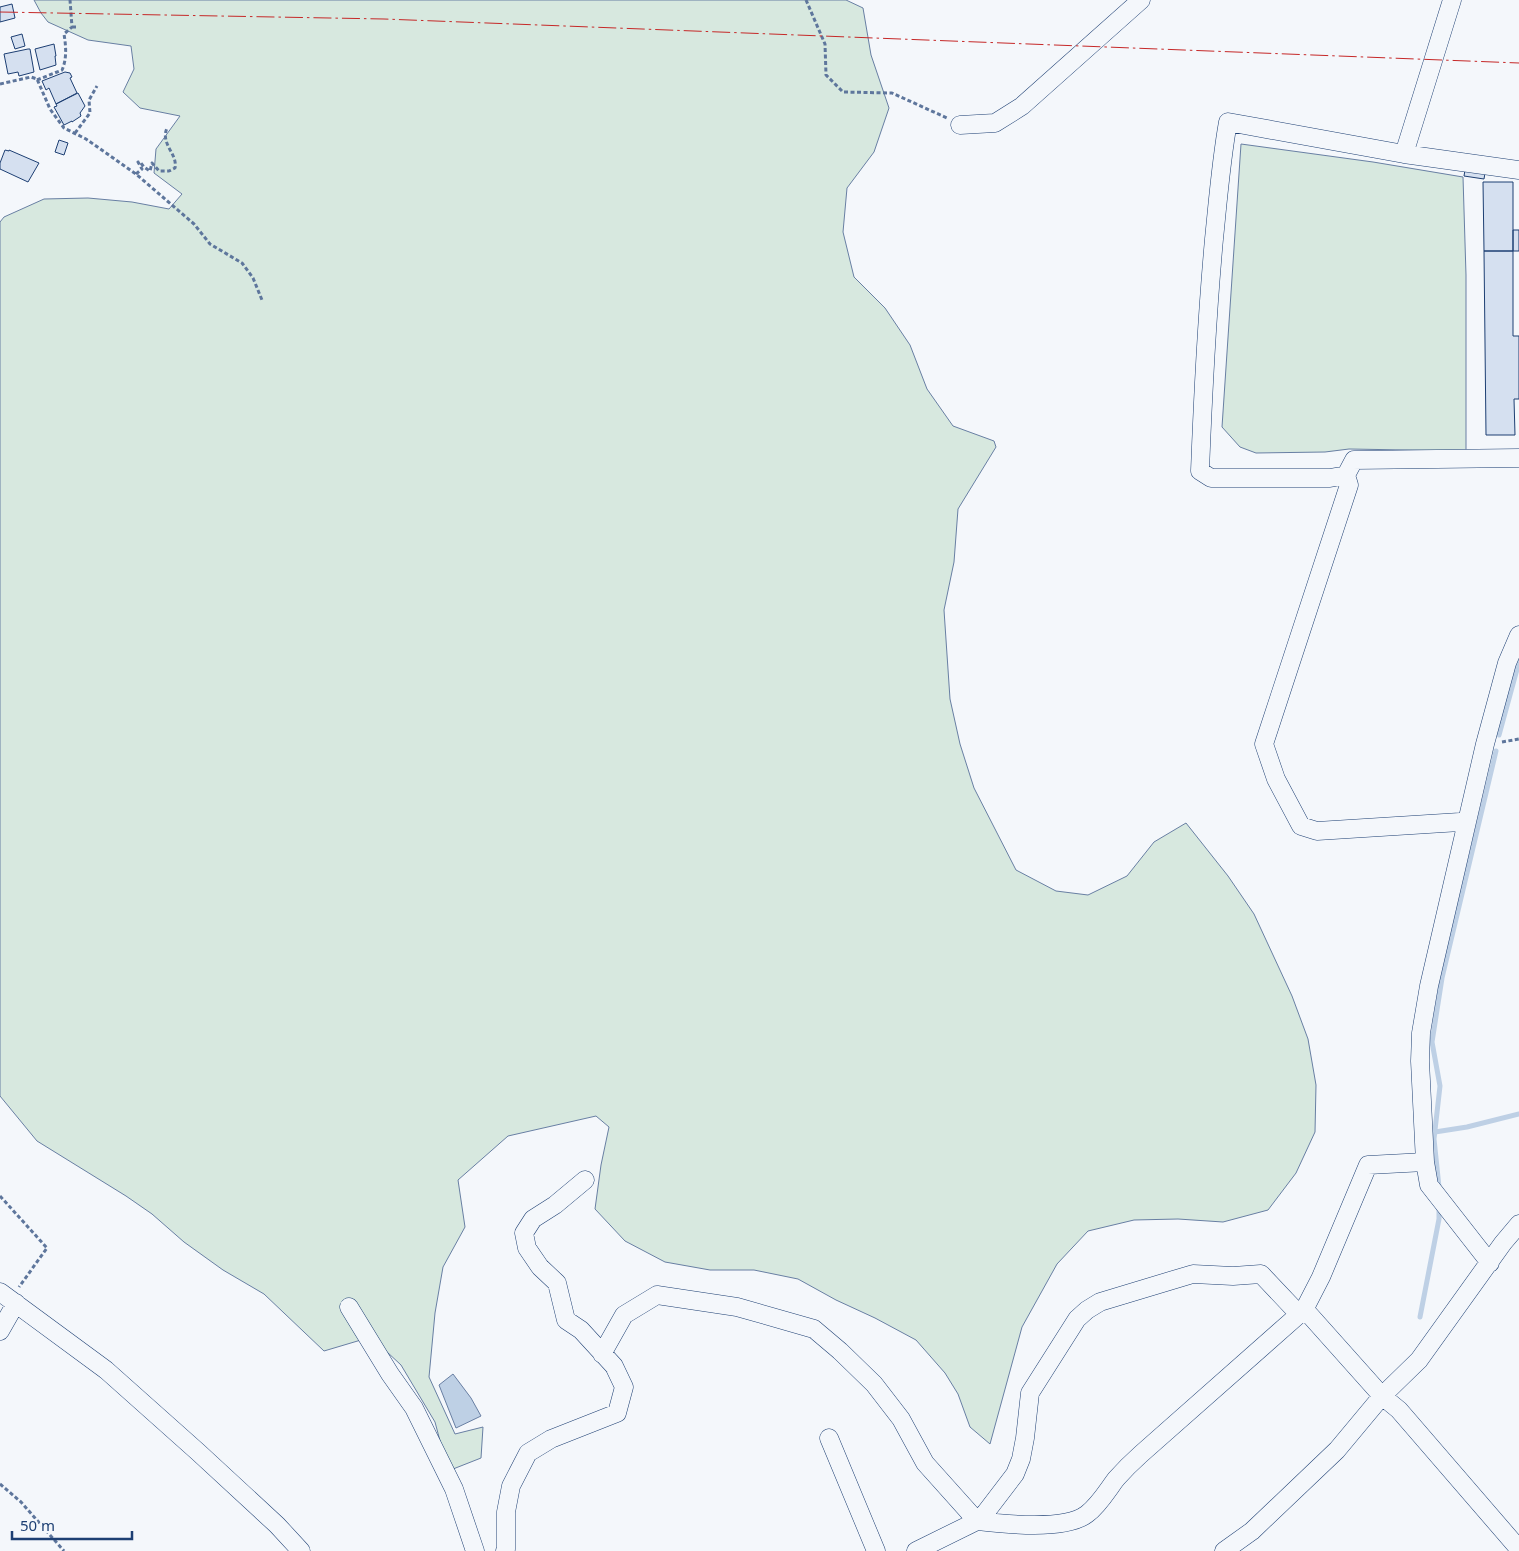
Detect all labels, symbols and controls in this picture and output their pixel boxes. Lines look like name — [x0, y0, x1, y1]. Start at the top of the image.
scale bar — [12, 1508, 132, 1540]
text: 50 m — [20, 1515, 55, 1535]

